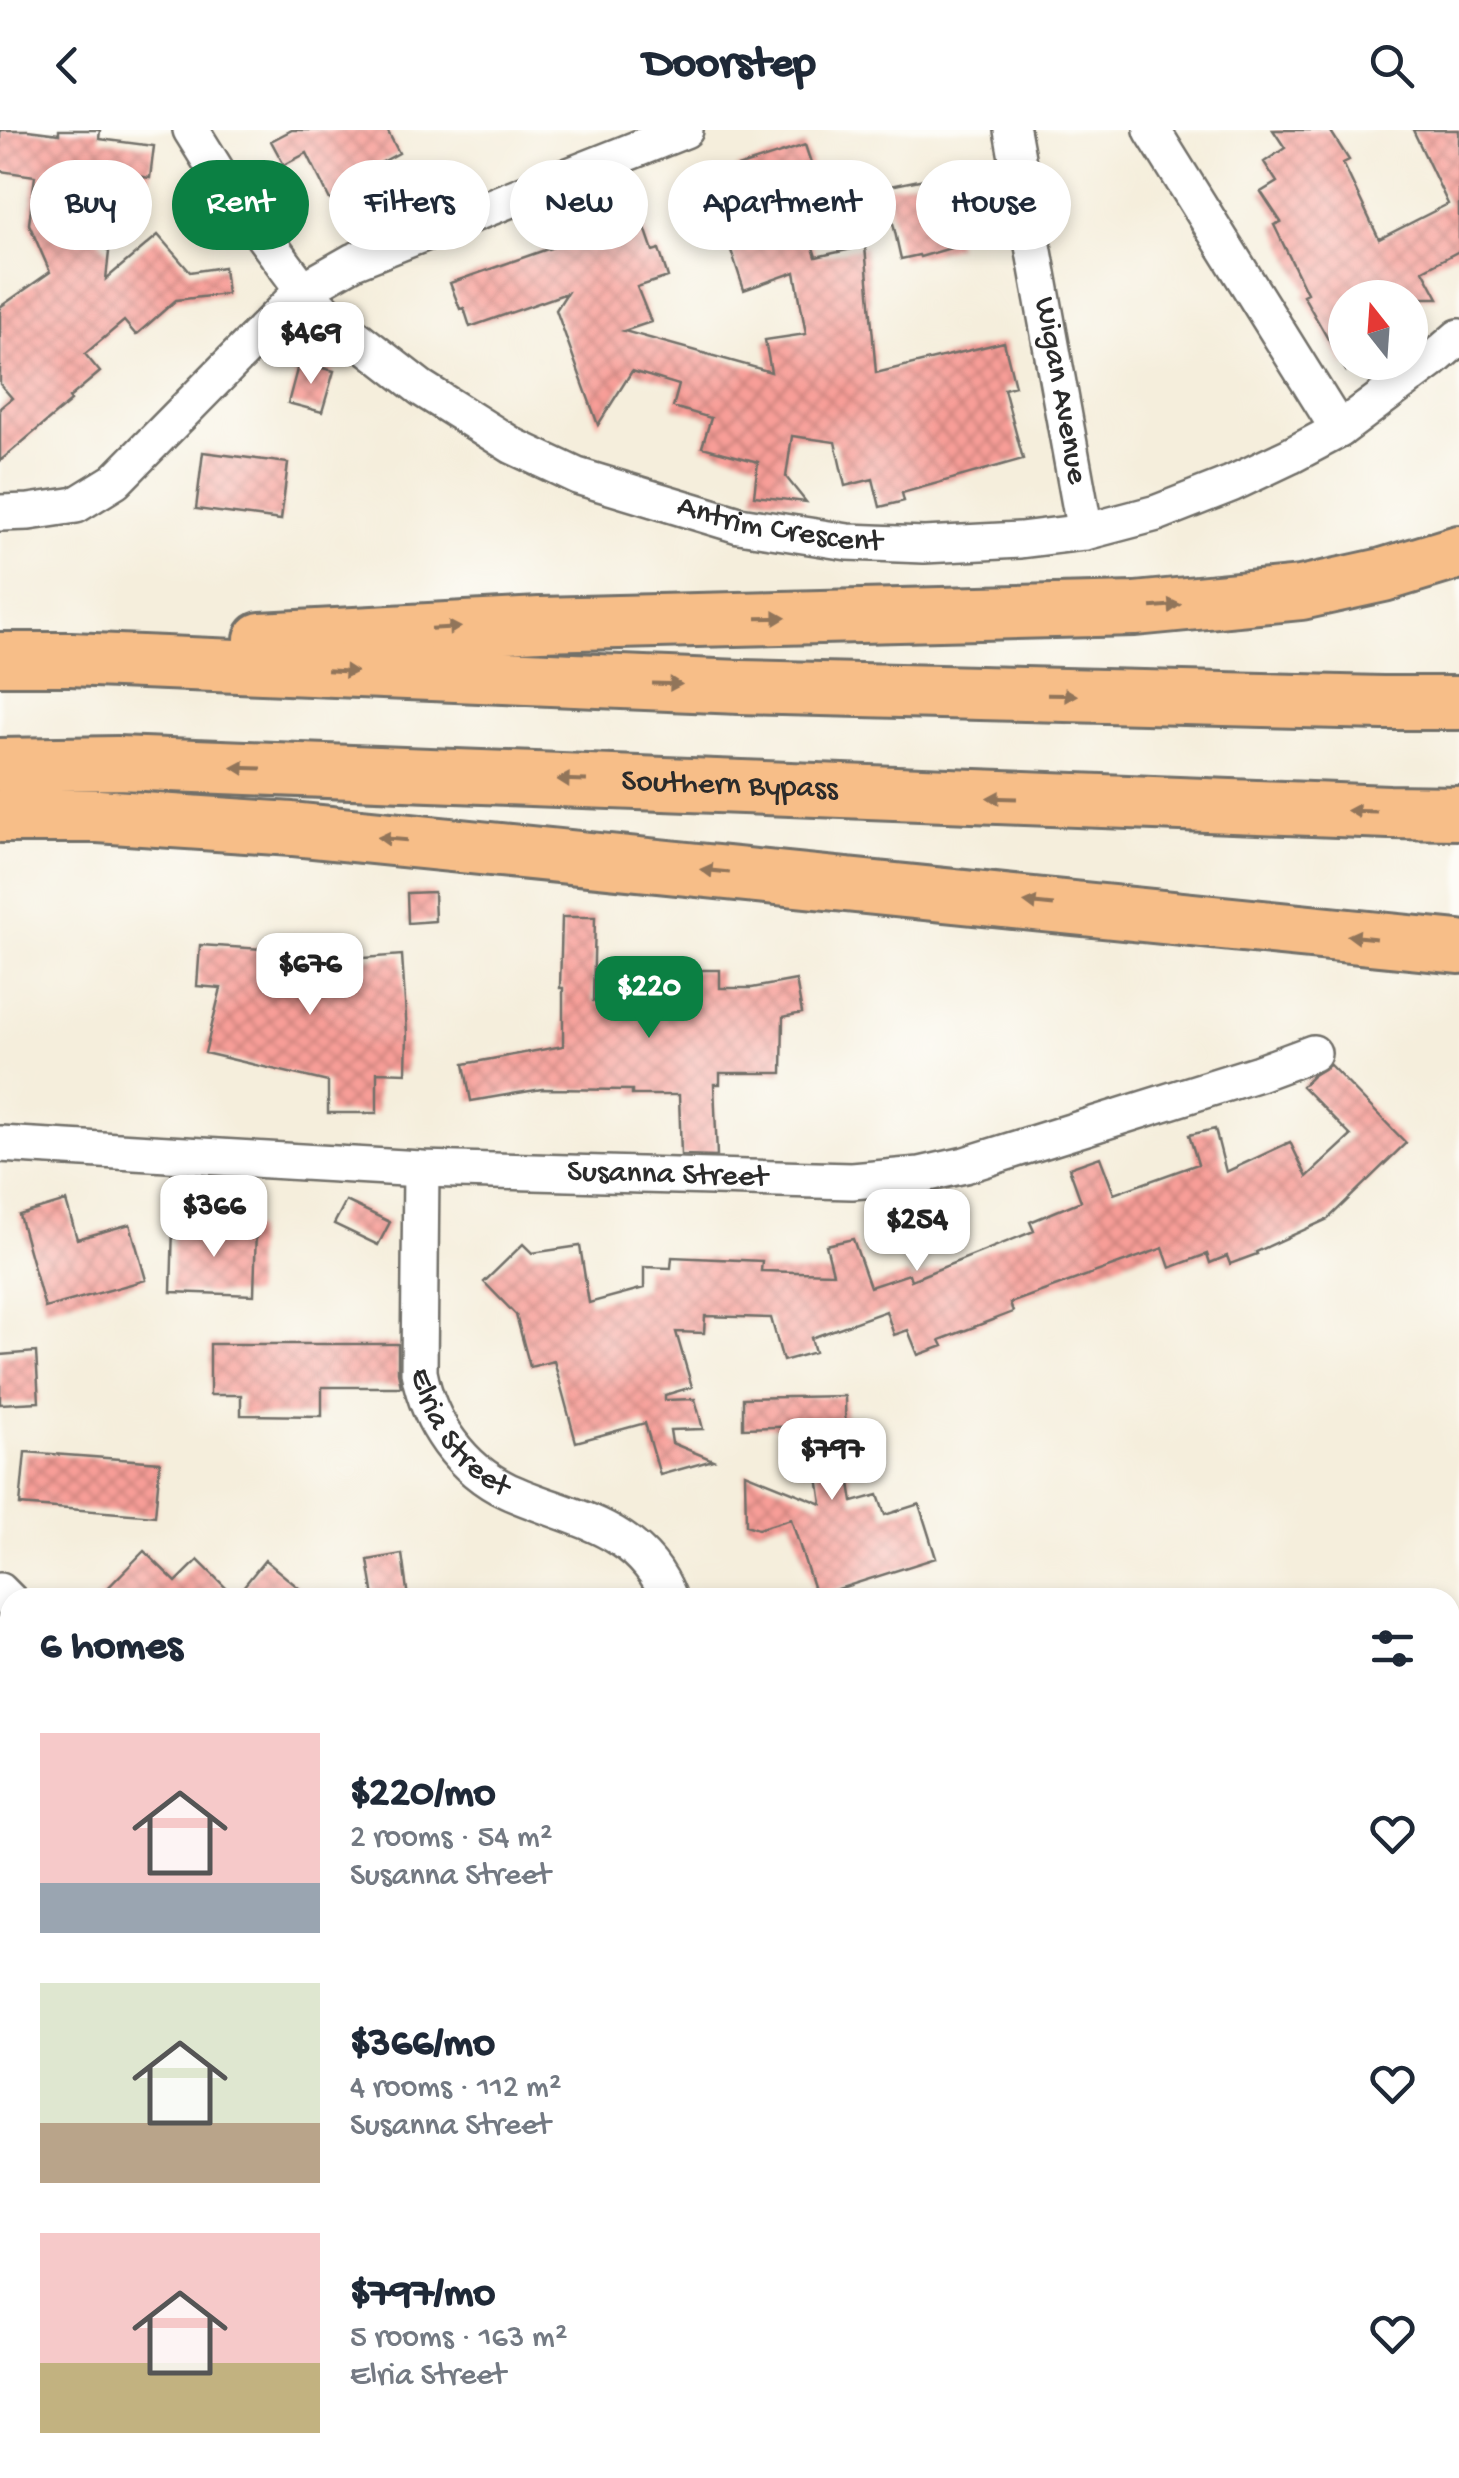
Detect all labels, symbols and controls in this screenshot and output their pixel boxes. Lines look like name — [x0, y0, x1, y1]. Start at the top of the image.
icon: back — [40, 38, 95, 93]
icon: search — [1364, 38, 1419, 93]
text: Doorstep — [643, 39, 816, 92]
chip: Buy — [30, 160, 152, 250]
chip: Rent — [172, 160, 309, 250]
chip: Filters — [329, 160, 490, 250]
chip: New — [510, 160, 648, 250]
chip: Apartment — [668, 160, 896, 250]
chip: House — [916, 160, 1071, 250]
north arrow — [1328, 280, 1428, 380]
map controls — [1328, 280, 1428, 380]
street label: Wigan Avenue — [1024, 294, 1095, 488]
pin: $469 — [252, 302, 370, 387]
text: $469 — [280, 315, 342, 353]
street label: Antrim Crescent — [672, 488, 886, 562]
one-way arrow — [1151, 598, 1183, 614]
one-way arrow — [756, 609, 788, 625]
one-way arrow — [431, 620, 463, 636]
one-way arrow — [327, 663, 359, 679]
one-way arrow — [651, 677, 683, 693]
one-way arrow — [1046, 688, 1078, 704]
one-way arrow — [231, 760, 263, 776]
street label: Southern Bypass — [621, 763, 840, 810]
one-way arrow — [556, 772, 588, 788]
one-way arrow — [985, 789, 1017, 805]
one-way arrow — [1345, 803, 1377, 819]
one-way arrow — [376, 830, 407, 846]
one-way arrow — [699, 862, 731, 878]
one-way arrow — [1022, 896, 1054, 912]
one-way arrow — [1346, 929, 1377, 945]
pin: $676 — [251, 933, 369, 1018]
text: $676 — [278, 946, 342, 984]
pin: $220 — [590, 956, 708, 1041]
text: $220 — [617, 969, 681, 1007]
street label: Susanna Street — [566, 1154, 771, 1198]
pin: $366 — [155, 1175, 273, 1260]
text: $366 — [182, 1188, 246, 1226]
pin: $254 — [858, 1189, 976, 1274]
text: $254 — [886, 1202, 948, 1240]
street label: Elria Street — [400, 1365, 518, 1509]
pin: $797 — [773, 1418, 891, 1503]
text: $797 — [800, 1431, 864, 1469]
icon: filters — [1365, 1621, 1420, 1676]
text: 6 homes — [40, 1624, 183, 1673]
text: $220/mo — [350, 1771, 496, 1820]
icon: home — [120, 1773, 240, 1893]
icon: heart — [1365, 1806, 1420, 1861]
text: 2 rooms · 54 m² — [350, 1820, 552, 1858]
text: Susanna Street — [350, 1858, 550, 1896]
text: $366/mo — [350, 2021, 495, 2070]
icon: home — [120, 2023, 240, 2143]
icon: heart — [1365, 2056, 1420, 2111]
text: 4 rooms · 112 m² — [350, 2070, 561, 2108]
text: Susanna Street — [350, 2108, 550, 2146]
text: $797/mo — [350, 2271, 495, 2320]
icon: home — [120, 2273, 240, 2393]
icon: heart — [1365, 2306, 1420, 2361]
text: 5 rooms · 163 m² — [350, 2320, 567, 2358]
text: Elria Street — [350, 2358, 506, 2396]

